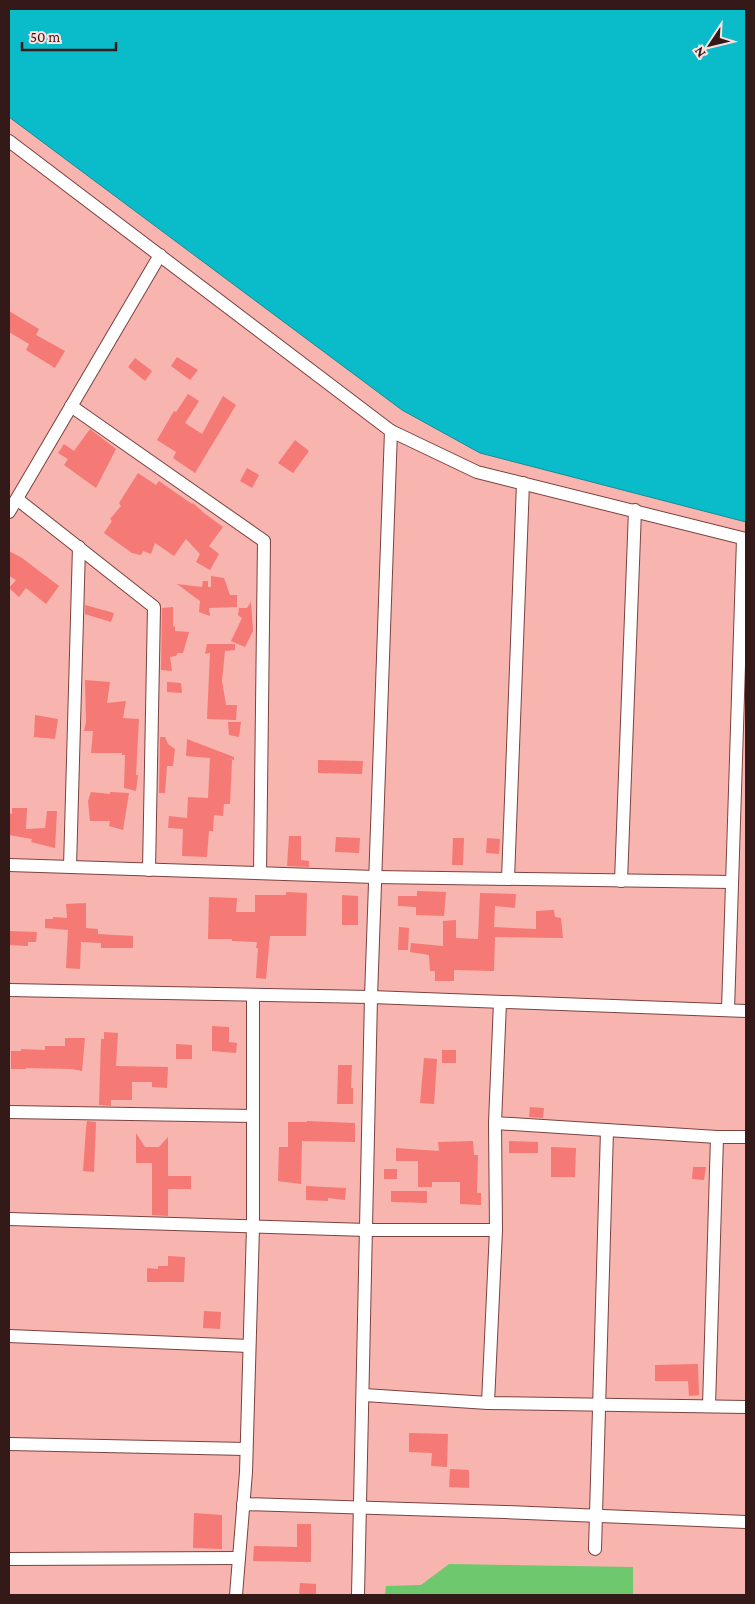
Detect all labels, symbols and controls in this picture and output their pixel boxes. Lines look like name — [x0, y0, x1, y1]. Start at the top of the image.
scale bar — [22, 20, 116, 52]
north arrow — [685, 20, 735, 70]
text: 50 m — [30, 29, 60, 45]
text: N — [690, 44, 709, 61]

